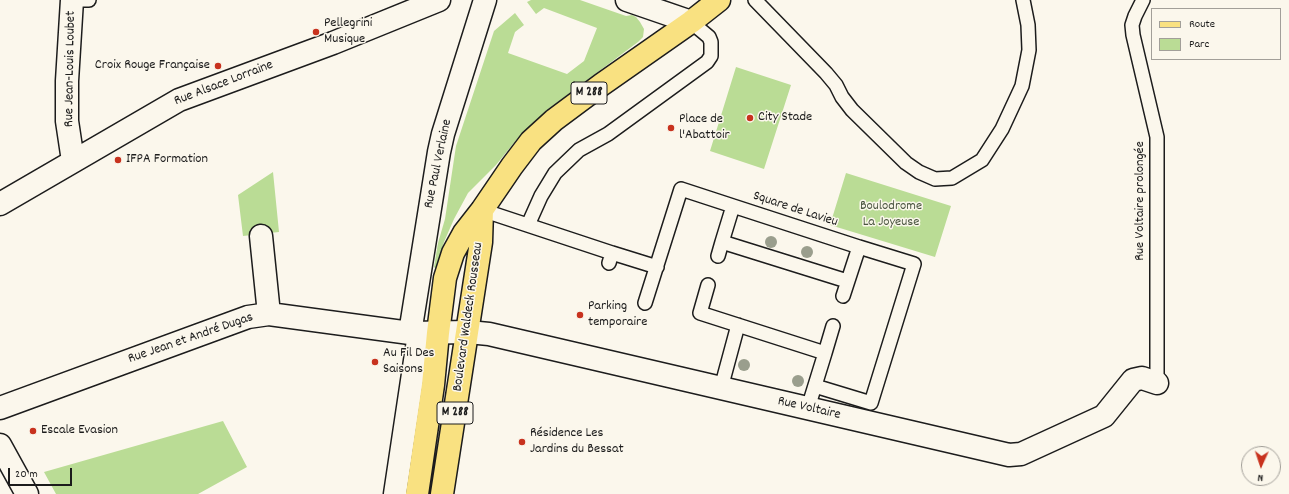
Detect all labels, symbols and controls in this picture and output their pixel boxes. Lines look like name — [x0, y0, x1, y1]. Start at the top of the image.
legend — [1151, 8, 1281, 60]
street label: Rue Jean-Louis Loubet — [62, 11, 80, 127]
place label: Pellegrini Musique — [324, 16, 372, 48]
text: Route — [1189, 16, 1215, 33]
marker: Pellegrini Musique — [311, 27, 321, 37]
text: Parc — [1189, 36, 1209, 53]
street label: Rue Alsace Lorraine — [172, 57, 276, 111]
place label: Croix Rouge Française — [95, 58, 210, 74]
marker: Croix Rouge Française — [213, 61, 223, 71]
road number: M 288 — [571, 82, 607, 104]
place label: City Stade — [758, 110, 812, 126]
place label: Place de l'Abattoir — [679, 112, 730, 144]
marker: City Stade — [745, 113, 755, 123]
street label: Rue Paul Verlaine — [421, 118, 457, 210]
marker: Place de l'Abattoir — [666, 123, 676, 133]
street label: Rue Voltaire prolongée — [1133, 141, 1149, 261]
place label: IFPA Formation — [126, 152, 208, 168]
marker: IFPA Formation — [113, 155, 123, 165]
street label: Square de Lavieu — [750, 188, 840, 232]
park label: Boulodrome La Joyeuse — [860, 199, 922, 232]
street label: Boulevard Waldeck Rousseau — [450, 241, 488, 393]
place label: Parking temporaire — [588, 299, 647, 332]
street label: Rue Jean et André Dugas — [126, 310, 256, 368]
marker: Parking temporaire — [575, 310, 585, 320]
place label: Au Fil Des Saisons — [383, 346, 435, 378]
marker: Au Fil Des Saisons — [370, 357, 380, 367]
street label: Rue Voltaire — [776, 394, 842, 424]
road number: M 288 — [437, 402, 473, 424]
place label: Escale Evasion — [41, 423, 118, 439]
marker: Escale Evasion — [28, 426, 38, 436]
place label: Résidence Les Jardins du Bessat — [530, 426, 624, 458]
marker: Résidence Les Jardins du Bessat — [517, 437, 527, 447]
north arrow — [1241, 446, 1281, 486]
scale bar — [10, 460, 74, 486]
text: 20 m — [15, 466, 38, 483]
text: N — [1257, 469, 1264, 485]

